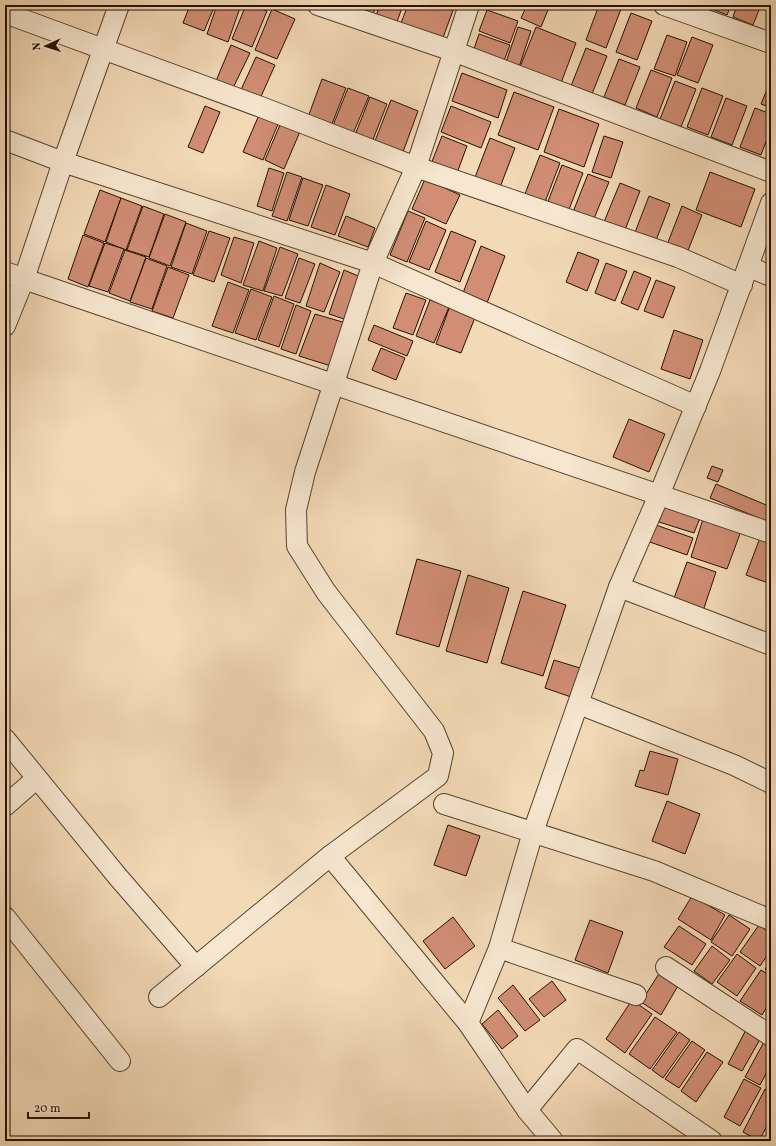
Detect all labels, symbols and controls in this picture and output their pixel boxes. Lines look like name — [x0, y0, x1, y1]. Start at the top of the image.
north arrow — [26, 26, 66, 66]
text: N — [30, 42, 45, 51]
scale bar — [28, 1094, 89, 1120]
text: 20 m — [34, 1101, 61, 1117]

